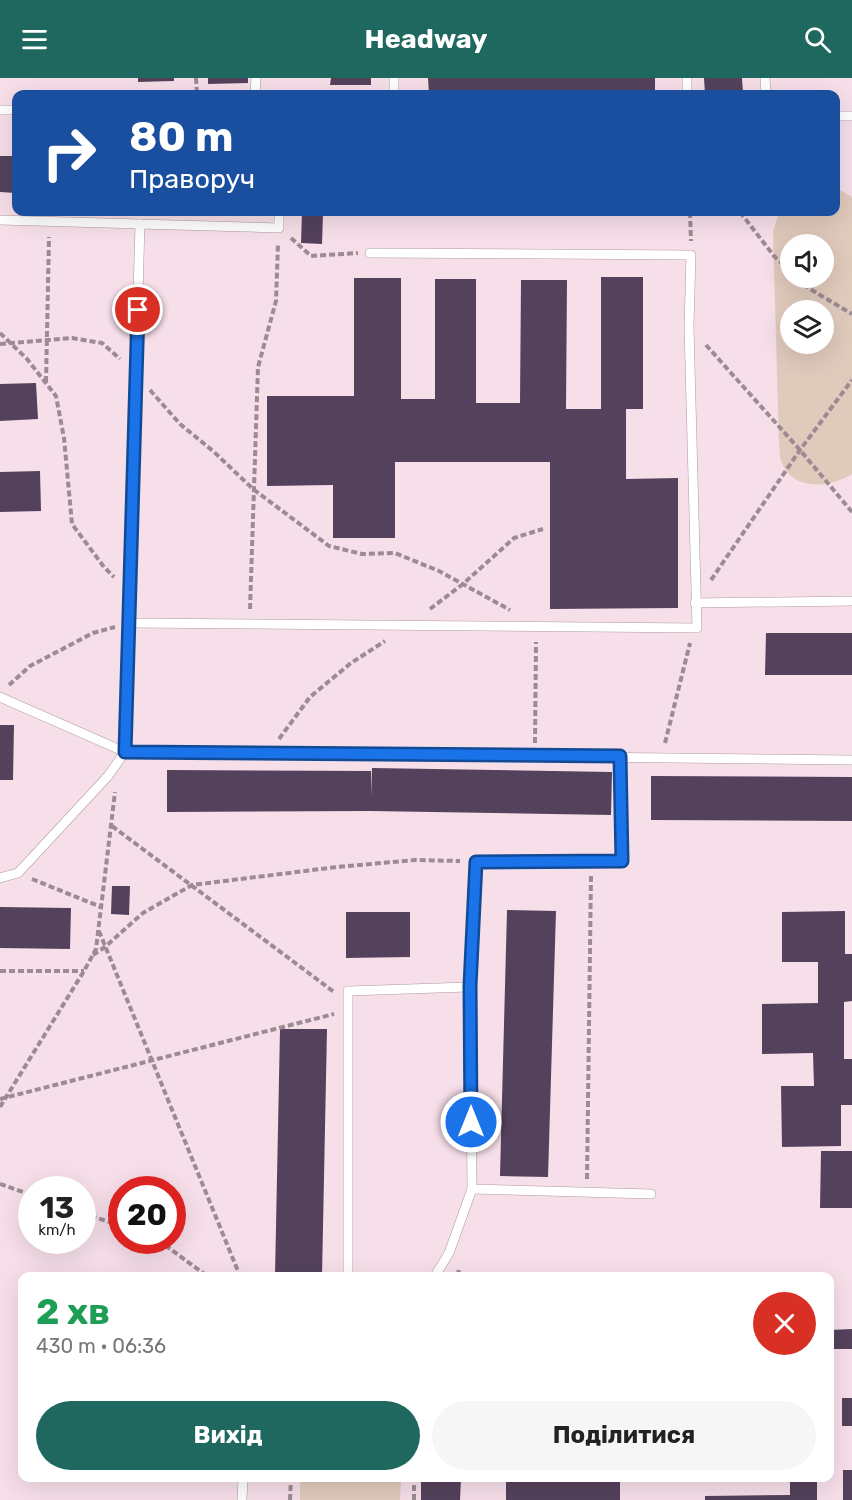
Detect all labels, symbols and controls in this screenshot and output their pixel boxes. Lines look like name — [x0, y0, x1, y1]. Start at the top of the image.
icon: menu — [18, 23, 51, 56]
text: Headway — [365, 23, 487, 55]
icon: search — [801, 23, 834, 56]
text: 80 m — [129, 112, 233, 162]
icon: right — [30, 114, 108, 192]
text: Праворуч — [129, 163, 255, 195]
map controls — [780, 234, 834, 354]
button: sound — [780, 234, 834, 288]
pin — [112, 284, 163, 335]
icon: arrive — [121, 293, 154, 326]
button: layers — [780, 300, 834, 354]
position arrow — [439, 1090, 503, 1154]
speed limit sign: 20 — [108, 1176, 186, 1254]
text: 13 — [40, 1190, 74, 1226]
text: km/h — [38, 1221, 76, 1239]
text: 2 хв — [36, 1290, 110, 1333]
button: close — [753, 1292, 816, 1355]
text: 430 m · 06:36 — [36, 1334, 166, 1358]
button: Вихід — [36, 1401, 420, 1470]
button: Поділитися — [432, 1401, 816, 1470]

